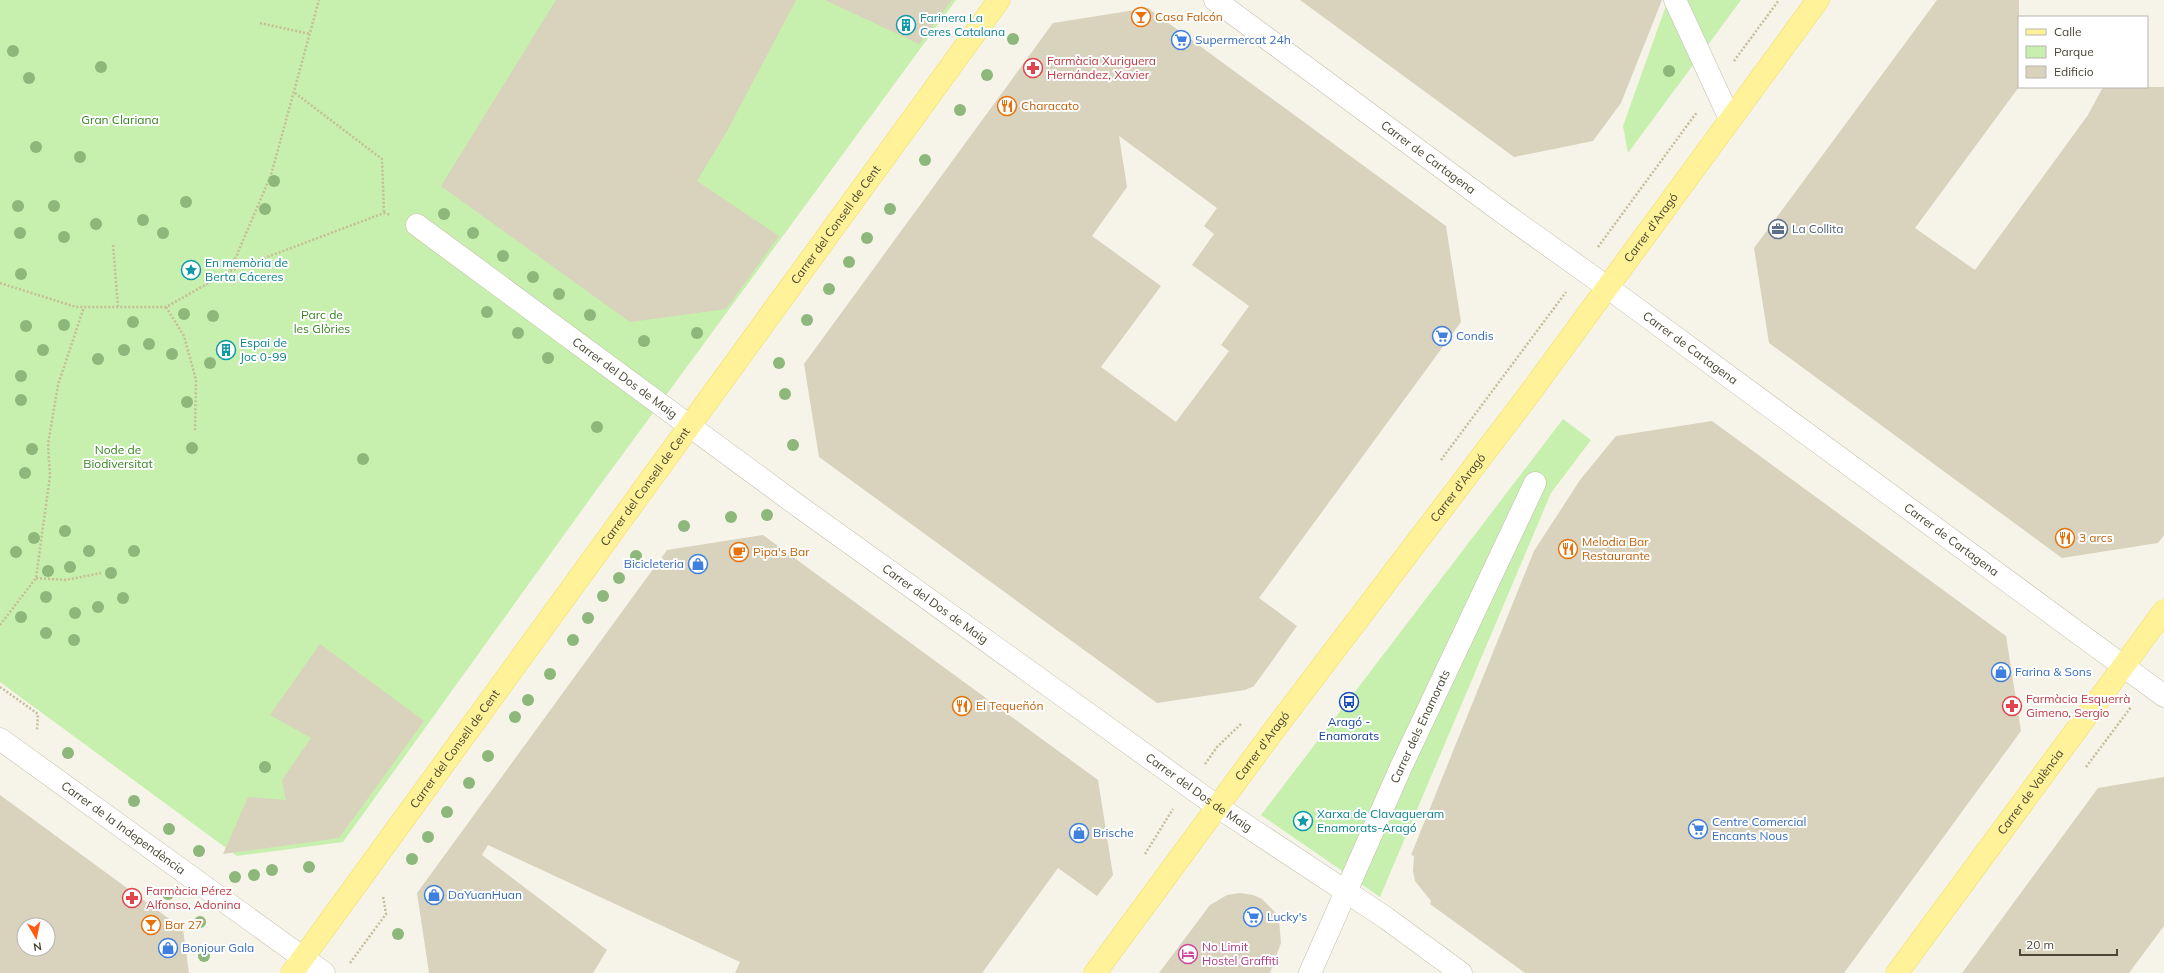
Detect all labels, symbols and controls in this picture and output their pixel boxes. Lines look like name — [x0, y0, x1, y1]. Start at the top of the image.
bar icon: Casa Falcón — [1130, 6, 1152, 28]
place label: Casa Falcón — [1155, 9, 1223, 24]
place label: Farinera La Ceres Catalana — [920, 10, 1005, 39]
building icon: Farinera La Ceres Catalana — [895, 14, 917, 36]
legend — [2018, 16, 2148, 88]
text: Calle — [2054, 24, 2081, 39]
supermarket icon: Supermercat 24h — [1170, 29, 1192, 51]
place label: Supermercat 24h — [1195, 32, 1291, 47]
text: Parque — [2054, 44, 2094, 59]
place label: Farmàcia Xuriguera Hernández, Xavier — [1047, 53, 1156, 82]
pharmacy icon: Farmàcia Xuriguera Hernández, Xavier — [1022, 57, 1044, 79]
text: Edificio — [2054, 64, 2094, 79]
restaurant icon: Characato — [996, 95, 1018, 117]
place label: Characato — [1021, 98, 1079, 113]
park label: Gran Clariana — [81, 112, 159, 127]
street label: Carrer de Cartagena — [1378, 117, 1479, 197]
street label: Carrer del Consell de Cent — [787, 162, 883, 287]
street label: Carrer d'Aragó — [1620, 190, 1681, 265]
office icon: La Collita — [1767, 218, 1789, 240]
place label: La Collita — [1792, 221, 1843, 236]
place label: En memòria de Berta Cáceres — [205, 255, 288, 284]
place icon: En memòria de Berta Cáceres — [180, 259, 202, 281]
park label: Parc de les Glòries — [294, 307, 350, 336]
street label: Carrer de Cartagena — [1640, 308, 1741, 387]
supermarket icon: Condis — [1431, 325, 1453, 347]
place label: Condis — [1456, 328, 1494, 343]
street label: Carrer del Dos de Maig — [569, 334, 681, 421]
place label: Espai de Joc 0-99 — [240, 335, 287, 364]
building icon: Espai de Joc 0-99 — [215, 339, 237, 361]
street label: Carrer del Consell de Cent — [597, 424, 693, 549]
park label: Node de Biodiversitat — [83, 442, 153, 471]
street label: Carrer d'Aragó — [1427, 450, 1489, 525]
street label: Carrer de Cartagena — [1901, 500, 2002, 579]
restaurant icon: 3 arcs — [2054, 527, 2076, 549]
place label: 3 arcs — [2079, 530, 2113, 545]
place label: Melodia Bar Restaurante — [1582, 534, 1650, 563]
restaurant icon: Melodia Bar Restaurante — [1557, 538, 1579, 560]
cafe icon: Pipa's Bar — [728, 541, 750, 563]
place label: Pipa's Bar — [753, 544, 810, 559]
shop icon: Bicicleteria — [687, 553, 709, 575]
place label: Bicicleteria — [624, 556, 684, 571]
street label: Carrer del Dos de Maig — [879, 561, 991, 647]
shop icon: Farina & Sons — [1990, 661, 2012, 683]
place label: Farina & Sons — [2015, 664, 2092, 679]
street label: Carrer dels Enamorats — [1387, 667, 1453, 786]
street label: Carrer del Consell de Cent — [406, 686, 503, 811]
bus stop icon: Aragó - Enamorats — [1338, 691, 1360, 713]
place label: Farmàcia Esquerrà Gimeno, Sergio — [2026, 691, 2130, 720]
restaurant icon: El Tequeñón — [951, 695, 973, 717]
pharmacy icon: Farmàcia Esquerrà Gimeno, Sergio — [2001, 695, 2023, 717]
place label: El Tequeñón — [976, 698, 1043, 713]
street label: Carrer d'Aragó — [1231, 708, 1293, 783]
place label: Aragó - Enamorats — [1319, 714, 1379, 743]
street label: Carrer de València — [1994, 746, 2066, 837]
street label: Carrer del Dos de Maig — [1143, 749, 1255, 835]
street label: Carrer de la Independència — [59, 778, 188, 877]
place label: Xarxa de Clavagueram Enamorats-Aragó — [1317, 806, 1444, 835]
place icon: Xarxa de Clavagueram Enamorats-Aragó — [1292, 810, 1314, 832]
place label: Centre Comercial Encants Nous — [1712, 814, 1806, 843]
supermarket icon: Centre Comercial Encants Nous — [1687, 818, 1709, 840]
shop icon: Brische — [1068, 822, 1090, 844]
place label: Brische — [1093, 825, 1134, 840]
place label: Farmàcia Pérez Alfonso, Adonina — [146, 883, 241, 912]
shop icon: DaYuanHuan — [423, 884, 445, 906]
pharmacy icon: Farmàcia Pérez Alfonso, Adonina — [121, 887, 143, 909]
place label: DaYuanHuan — [448, 887, 522, 902]
supermarket icon: Lucky's — [1242, 906, 1264, 928]
place label: Lucky's — [1267, 909, 1307, 924]
bar icon: Bar 27 — [140, 914, 162, 936]
north arrow — [16, 917, 56, 957]
place label: Bar 27 — [165, 917, 202, 932]
scale bar — [2020, 931, 2117, 957]
shop icon: Bonjour Gala — [157, 937, 179, 959]
text: 20 m — [2026, 937, 2054, 952]
text: N — [32, 939, 43, 954]
place label: No Limit Hostel Graffiti — [1202, 939, 1279, 968]
place label: Bonjour Gala — [182, 940, 254, 955]
hotel icon: No Limit Hostel Graffiti — [1177, 943, 1199, 965]

